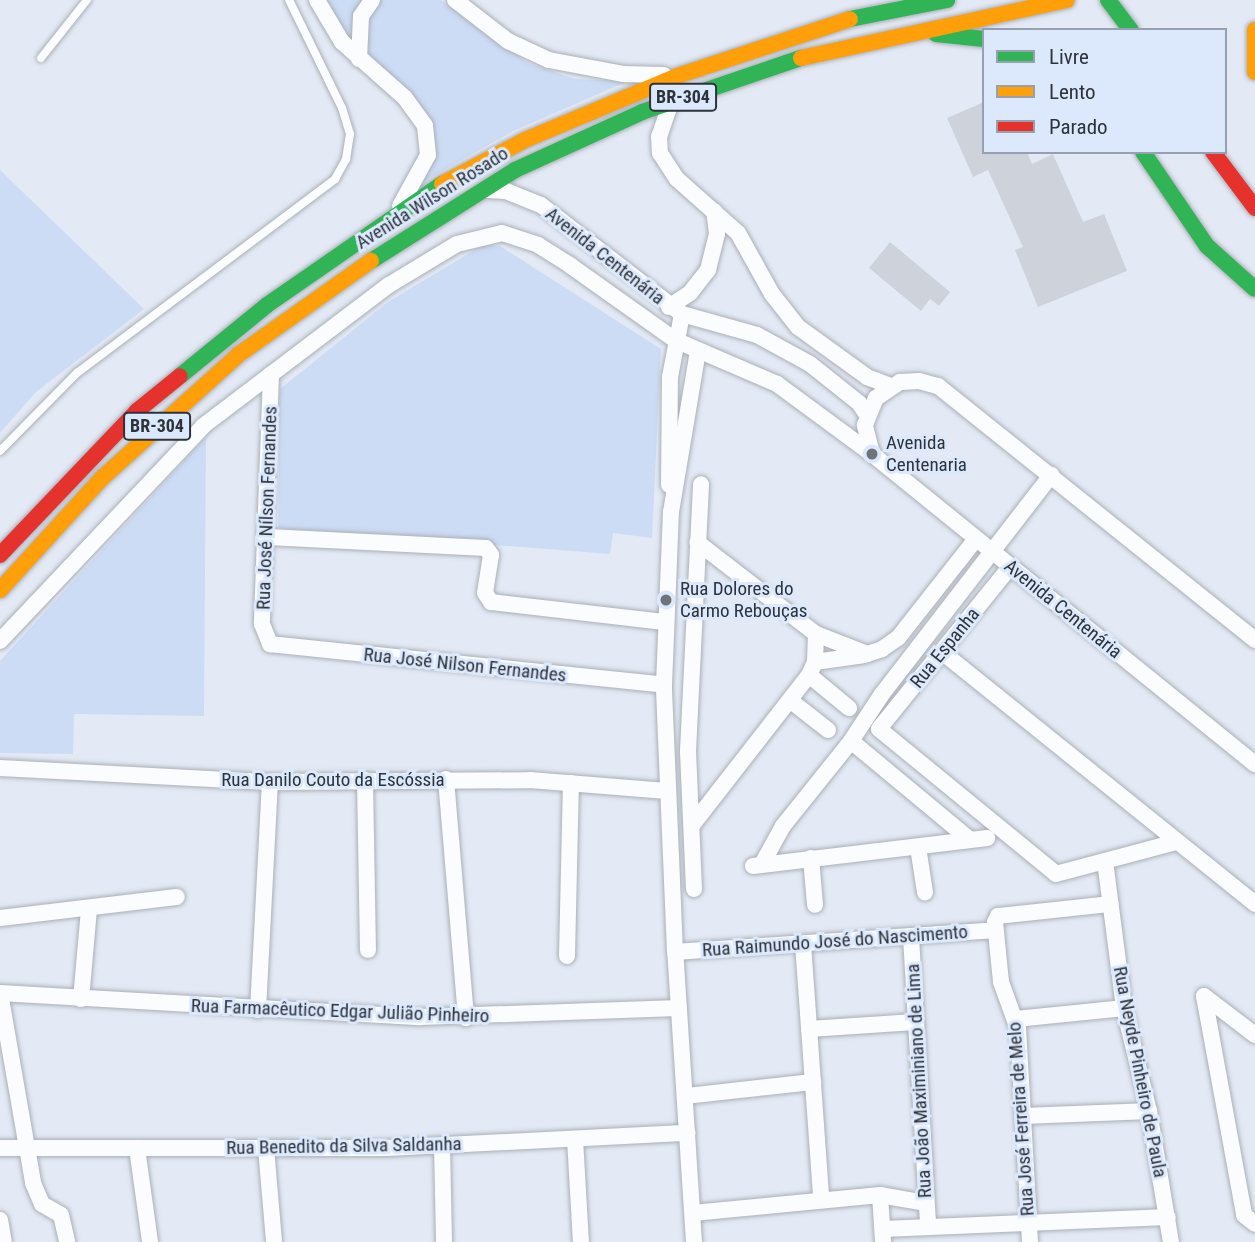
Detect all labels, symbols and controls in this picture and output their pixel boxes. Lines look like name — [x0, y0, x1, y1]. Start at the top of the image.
legend — [982, 28, 1227, 154]
text: Livre — [1049, 45, 1089, 69]
text: Lento — [1049, 80, 1096, 104]
road number: BR-304 — [648, 82, 718, 112]
text: Parado — [1049, 115, 1108, 139]
street label: Avenida Wilson Rosado — [352, 142, 512, 254]
street label: Avenida Centenária — [541, 202, 669, 310]
street label: Rua José Nílson Fernandes — [252, 406, 282, 610]
road number: BR-304 — [122, 412, 192, 440]
place label: Avenida Centenaria — [886, 432, 967, 476]
marker: Avenida Centenaria — [864, 446, 880, 462]
street label: Avenida Centenária — [1000, 555, 1126, 663]
place label: Rua Dolores do Carmo Rebouças — [680, 578, 807, 622]
marker: Rua Dolores do Carmo Rebouças — [658, 592, 674, 608]
street label: Rua Espanha — [906, 603, 984, 693]
street label: Rua José Nilson Fernandes — [362, 643, 568, 687]
street label: Rua Danilo Couto da Escóssia — [221, 769, 445, 791]
street label: Rua Raimundo José do Nascimento — [701, 920, 969, 962]
street label: Rua João Maximiniano de Lima — [901, 963, 937, 1199]
street label: Rua Neyde Pinheiro de Paula — [1108, 964, 1172, 1180]
street label: Rua Farmacêutico Edgar Julião Pinheiro — [190, 994, 490, 1028]
street label: Rua José Ferreira de Melo — [1003, 1021, 1039, 1217]
street label: Rua Benedito da Silva Saldanha — [226, 1133, 462, 1159]

